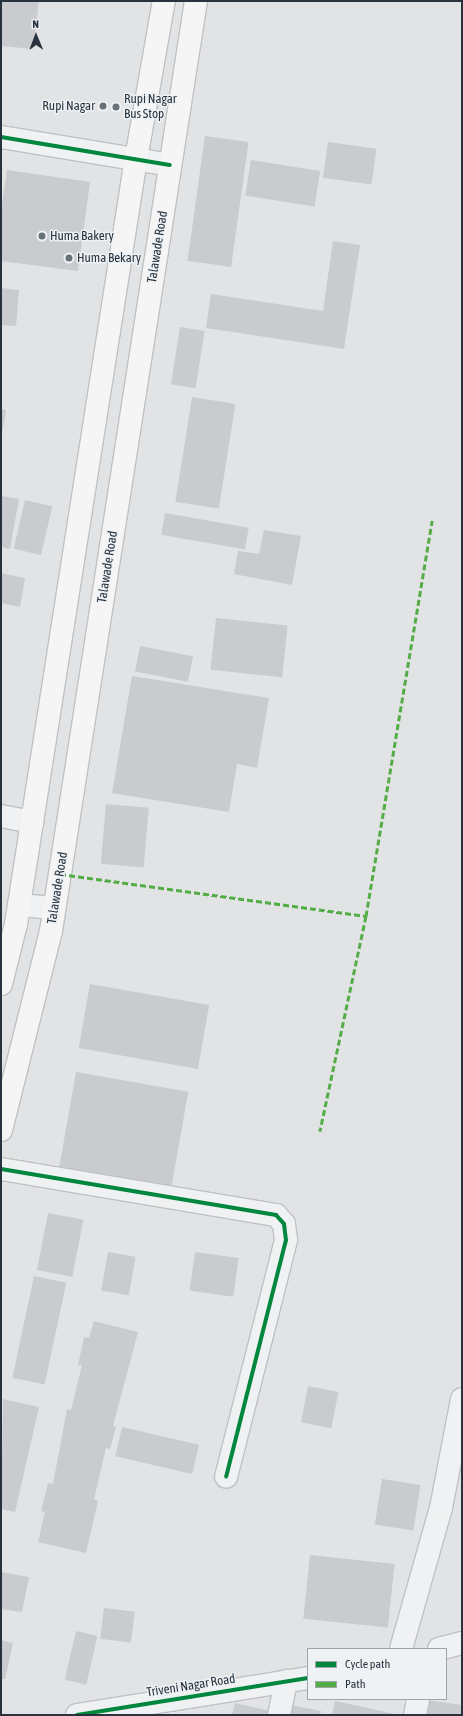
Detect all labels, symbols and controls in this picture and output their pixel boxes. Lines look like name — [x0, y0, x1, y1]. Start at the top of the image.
north arrow — [16, 16, 56, 56]
text: N — [32, 18, 39, 30]
place label: Rupi Nagar Bus Stop — [124, 92, 177, 123]
place label: Rupi Nagar — [42, 98, 95, 114]
marker: Rupi Nagar — [98, 101, 108, 111]
marker: Rupi Nagar Bus Stop — [111, 102, 121, 112]
street label: Talawade Road — [145, 210, 171, 284]
place label: Huma Bakery — [50, 228, 114, 244]
marker: Huma Bakery — [37, 231, 47, 241]
place label: Huma Bekary — [77, 250, 141, 266]
marker: Huma Bekary — [64, 253, 74, 263]
street label: Talawade Road — [95, 530, 121, 604]
street label: Talawade Road — [45, 851, 71, 925]
legend — [307, 1648, 447, 1700]
text: Cycle path — [345, 1657, 390, 1671]
street label: Triveni Nagar Road — [146, 1671, 236, 1701]
text: Path — [345, 1677, 366, 1691]

